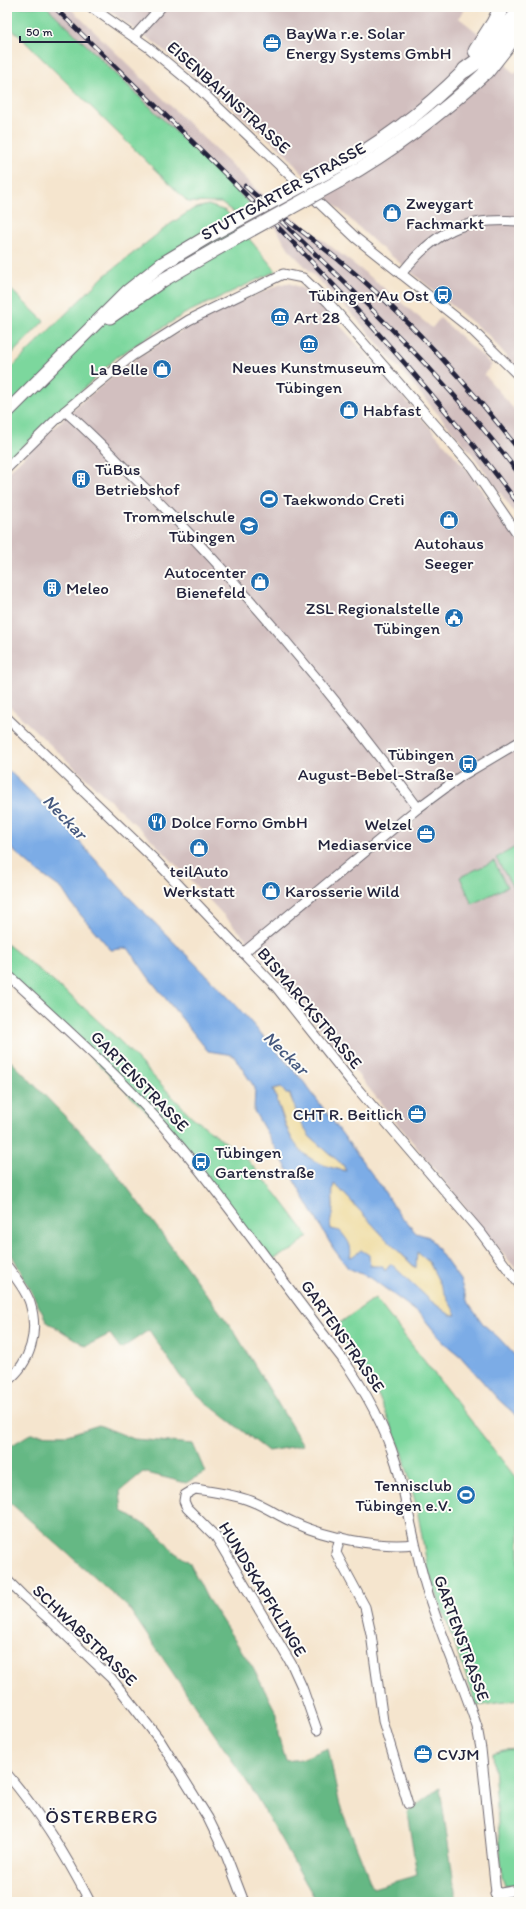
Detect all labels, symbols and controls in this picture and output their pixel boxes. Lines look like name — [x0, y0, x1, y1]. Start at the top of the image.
scale bar — [20, 18, 89, 44]
place label: BayWa r.e. Solar Energy Systems GmbH — [286, 23, 451, 63]
text: 50 m — [26, 25, 52, 39]
office icon: BayWa r.e. Solar Energy Systems GmbH — [261, 32, 283, 54]
street label: EISENBAHNSTRASSE — [163, 37, 295, 157]
street label: STUTTGARTER STRASSE — [197, 137, 369, 245]
place label: Zweygart Fachmarkt — [406, 193, 484, 233]
shop icon: Zweygart Fachmarkt — [381, 202, 403, 224]
bus stop icon: Tübingen Au Ost — [432, 284, 454, 306]
place label: Tübingen Au Ost — [308, 285, 429, 305]
museum icon: Art 28 — [269, 306, 291, 328]
place label: Art 28 — [294, 307, 340, 327]
museum icon: Neues Kunstmuseum Tübingen — [298, 333, 320, 355]
place label: Neues Kunstmuseum Tübingen — [232, 357, 386, 397]
shop icon: La Belle — [151, 358, 173, 380]
place label: La Belle — [90, 359, 148, 379]
shop icon: Habfast — [338, 399, 360, 421]
place label: Habfast — [363, 400, 421, 420]
place label: TüBus Betriebshof — [95, 459, 180, 499]
building icon: TüBus Betriebshof — [70, 468, 92, 490]
sports icon: Taekwondo Creti — [258, 488, 280, 510]
place label: Taekwondo Creti — [283, 489, 404, 509]
place label: Trommelschule Tübingen — [123, 506, 235, 546]
shop icon: Autohaus Seeger — [438, 509, 460, 531]
school or university icon: Trommelschule Tübingen — [238, 515, 260, 537]
place label: Autohaus Seeger — [414, 533, 484, 573]
place label: Autocenter Bienefeld — [164, 562, 247, 602]
shop icon: Autocenter Bienefeld — [249, 571, 271, 593]
building icon: Meleo — [41, 577, 63, 599]
place label: Meleo — [66, 578, 109, 598]
place label: ZSL Regionalstelle Tübingen — [306, 598, 440, 638]
public building icon: ZSL Regionalstelle Tübingen — [443, 607, 465, 629]
place label: Tübingen August-Bebel-Straße — [298, 744, 454, 784]
bus stop icon: Tübingen August-Bebel-Straße — [457, 753, 479, 775]
water label: Neckar — [38, 790, 93, 846]
restaurant icon: Dolce Forno GmbH — [146, 811, 168, 833]
place label: Dolce Forno GmbH — [171, 812, 308, 832]
place label: Welzel Mediaservice — [317, 814, 412, 854]
office icon: Welzel Mediaservice — [415, 823, 437, 845]
shop icon: teilAuto Werkstatt — [188, 837, 210, 859]
place label: teilAuto Werkstatt — [163, 861, 235, 901]
shop icon: Karosserie Wild — [260, 880, 282, 902]
place label: Karosserie Wild — [285, 881, 400, 901]
street label: BISMARCKSTRASSE — [253, 943, 367, 1073]
street label: GARTENSTRASSE — [87, 1026, 193, 1136]
water label: Neckar — [259, 1026, 315, 1081]
office icon: CHT R. Beitlich — [406, 1103, 428, 1125]
place label: CHT R. Beitlich — [293, 1104, 404, 1124]
place label: Tübingen Gartenstraße — [215, 1142, 314, 1182]
bus stop icon: Tübingen Gartenstraße — [190, 1151, 212, 1173]
street label: GARTENSTRASSE — [297, 1276, 389, 1396]
place label: Tennisclub Tübingen e.V. — [355, 1475, 452, 1515]
sports icon: Tennisclub Tübingen e.V. — [455, 1484, 477, 1506]
street label: HUNDSKAPFKLINGE — [215, 1518, 311, 1660]
street label: GARTENSTRASSE — [430, 1572, 494, 1704]
street label: SCHWABSTRASSE — [29, 1580, 141, 1690]
office icon: CVJM — [412, 1743, 434, 1765]
place label: CVJM — [437, 1744, 480, 1764]
district label: ÖSTERBERG — [45, 1805, 159, 1828]

